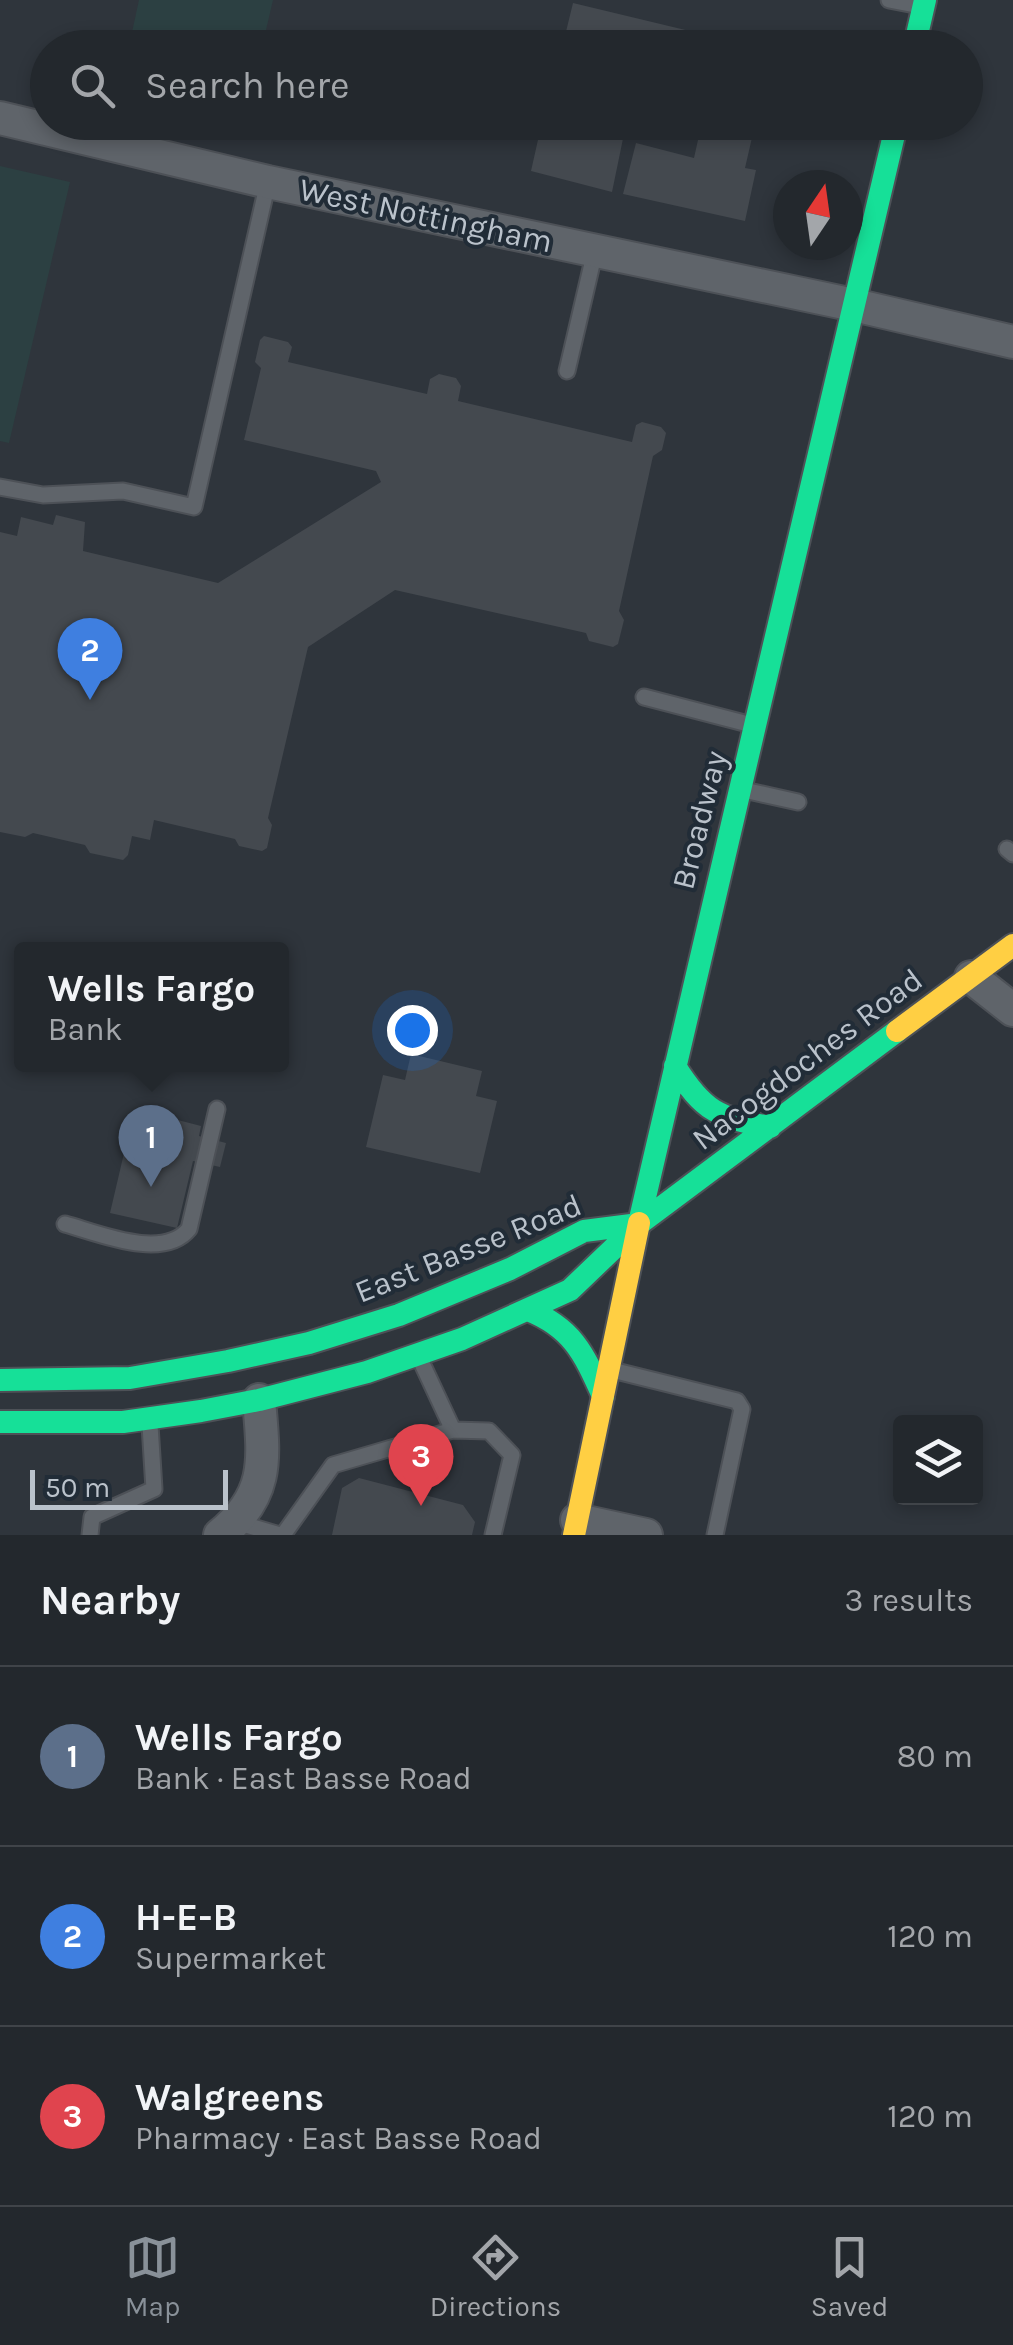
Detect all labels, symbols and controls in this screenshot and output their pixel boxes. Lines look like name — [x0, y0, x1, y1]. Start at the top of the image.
search box — [30, 30, 983, 140]
icon: search — [65, 58, 120, 113]
text: Search here — [145, 63, 349, 108]
north arrow — [773, 170, 863, 260]
street label: West Nottingham — [296, 171, 556, 260]
pin: 2 — [58, 618, 122, 700]
street label: Broadway — [664, 747, 735, 893]
popup — [14, 942, 289, 1072]
street label: Nacogdoches Road — [685, 961, 930, 1158]
text: Wells Fargo — [48, 966, 255, 1011]
your location — [387, 1005, 438, 1056]
text: Bank — [48, 1011, 123, 1048]
pin: 1 — [118, 1104, 184, 1187]
street label: East Basse Road — [350, 1186, 587, 1311]
map controls — [893, 1415, 983, 1505]
button: layers — [893, 1415, 983, 1505]
pin: 3 — [388, 1424, 454, 1506]
scale bar — [30, 1465, 228, 1510]
text: 50 m — [45, 1471, 110, 1504]
text: Nearby — [40, 1575, 180, 1625]
text: 3 results — [845, 1582, 973, 1619]
text: Wells Fargo — [135, 1715, 343, 1760]
text: 1 — [67, 1738, 78, 1775]
text: 80 m — [897, 1738, 973, 1775]
text: Bank · East Basse Road — [135, 1760, 472, 1797]
text: H-E-B — [135, 1895, 237, 1940]
text: 2 — [63, 1918, 82, 1955]
text: 120 m — [887, 1918, 973, 1955]
text: Supermarket — [135, 1940, 326, 1977]
text: Walgreens — [135, 2075, 324, 2120]
text: 3 — [63, 2098, 82, 2135]
text: 120 m — [887, 2098, 973, 2135]
text: Pharmacy · East Basse Road — [135, 2120, 542, 2157]
tab: Map — [125, 2230, 180, 2323]
tab: Directions — [430, 2230, 561, 2323]
tab: Saved — [811, 2230, 888, 2323]

